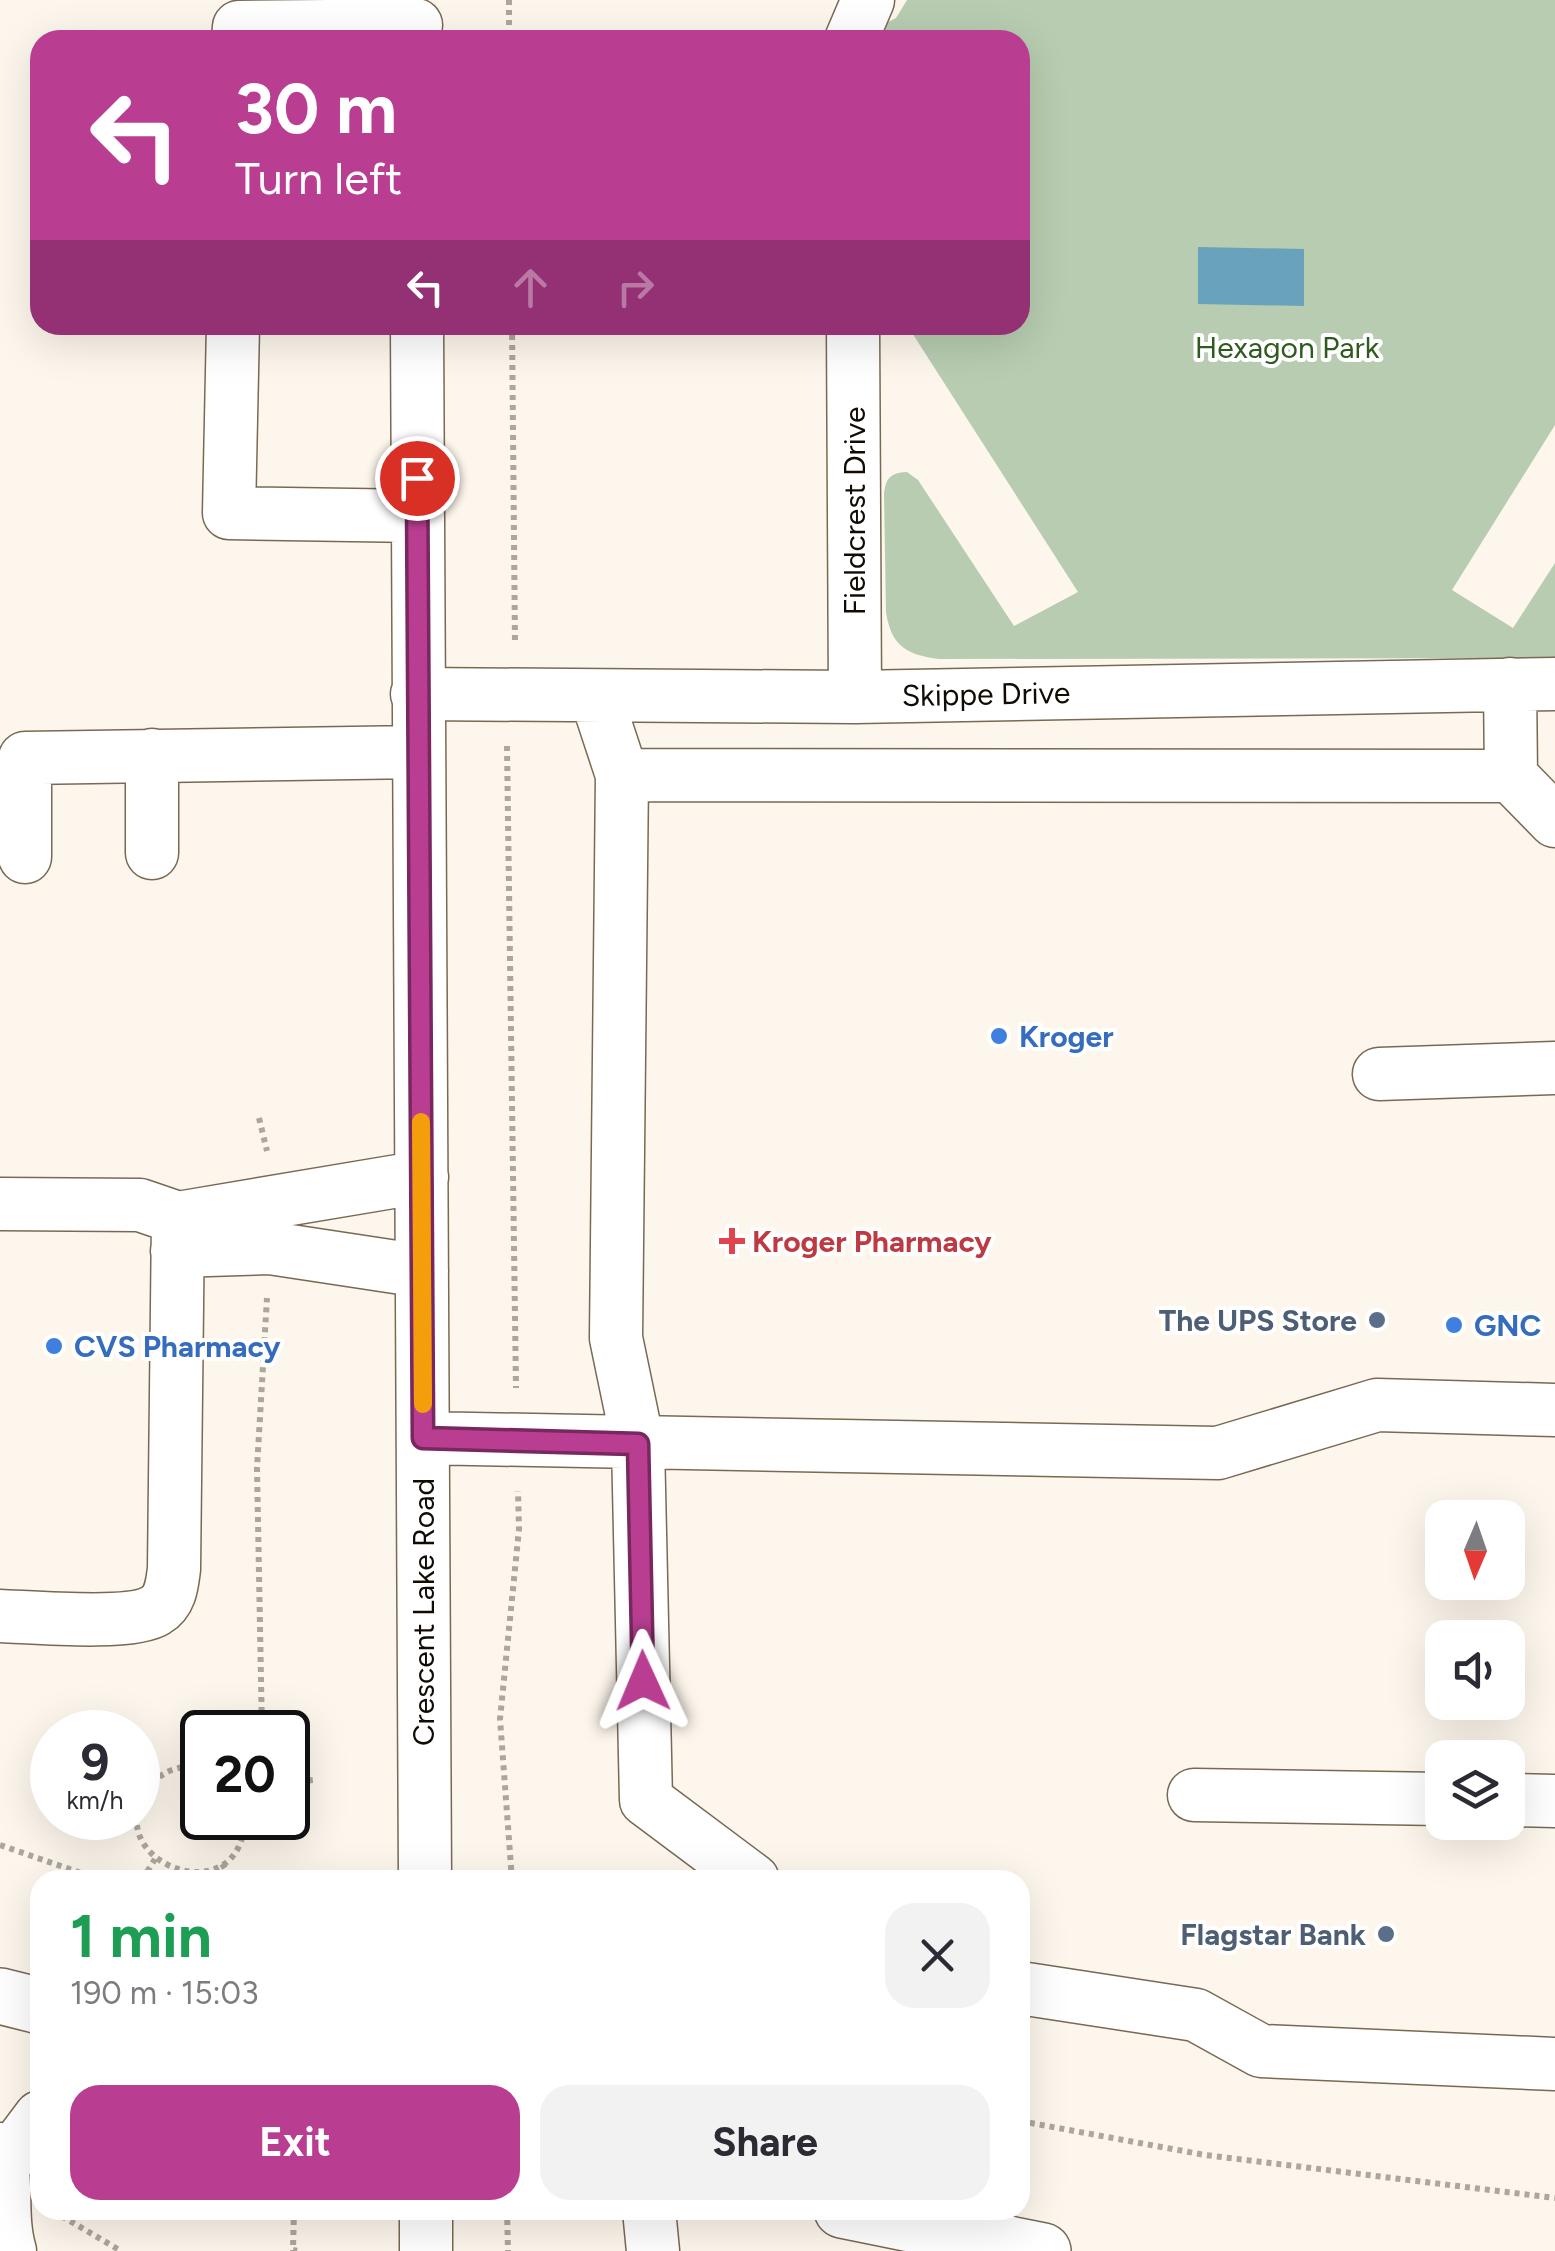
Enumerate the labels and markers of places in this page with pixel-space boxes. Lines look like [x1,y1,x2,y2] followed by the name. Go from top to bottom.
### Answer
[375,436,460,521] pin
[1019,1018,1114,1055] place label: Kroger
[988,1025,1010,1047] marker: Kroger
[752,1223,992,1260] place label: Kroger Pharmacy
[721,1230,743,1252] marker: Kroger Pharmacy
[1159,1302,1357,1339] place label: The UPS Store
[1474,1307,1541,1344] place label: GNC
[1366,1309,1388,1331] marker: The UPS Store
[1443,1314,1465,1336] marker: GNC
[74,1328,281,1365] place label: CVS Pharmacy
[43,1335,65,1357] marker: CVS Pharmacy
[1180,1916,1366,1953] place label: Flagstar Bank
[1375,1923,1397,1945] marker: Flagstar Bank

